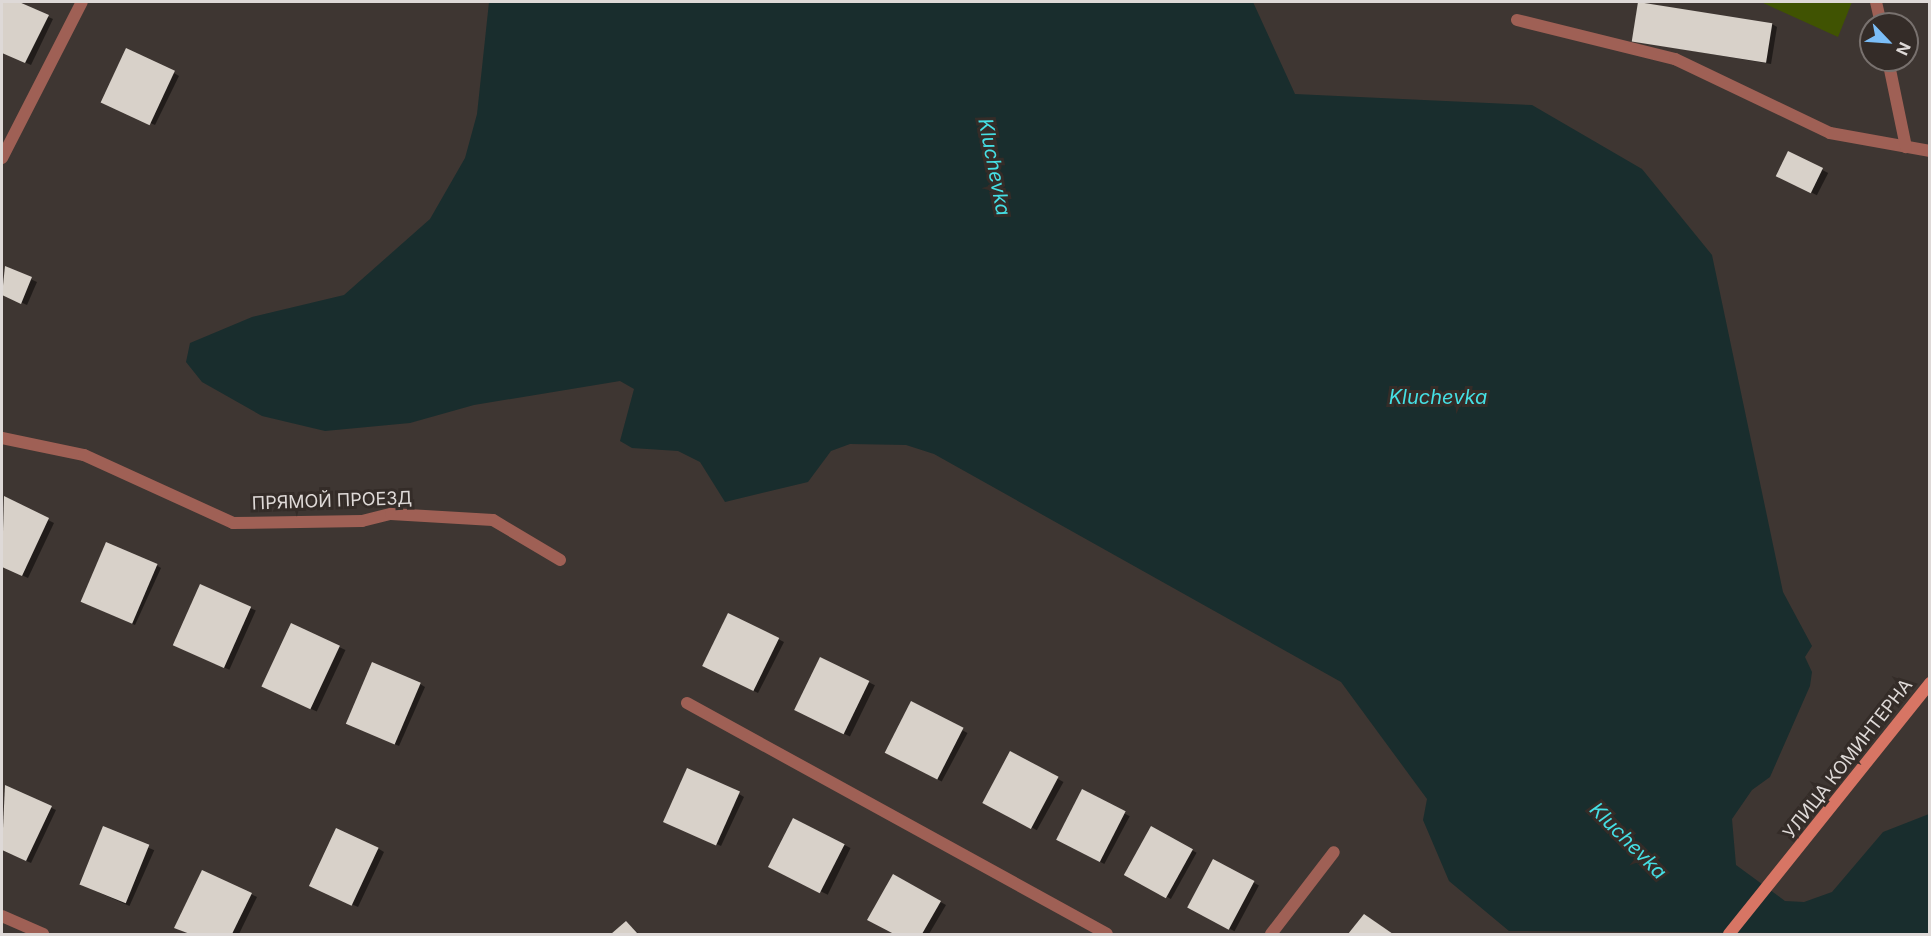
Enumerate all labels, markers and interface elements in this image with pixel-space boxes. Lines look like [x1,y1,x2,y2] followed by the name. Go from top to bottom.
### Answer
[1859,12,1919,72] north arrow
[1892,39,1915,59] text: N
[973,116,1015,218] water label: Kluchevka
[1389,385,1487,409] water label: Kluchevka
[251,487,413,515] street label: ПРЯМОЙ ПРОЕЗД
[1779,675,1917,843] street label: УЛИЦА КОМИНТЕРНА
[1585,798,1671,884] water label: Kluchevka

